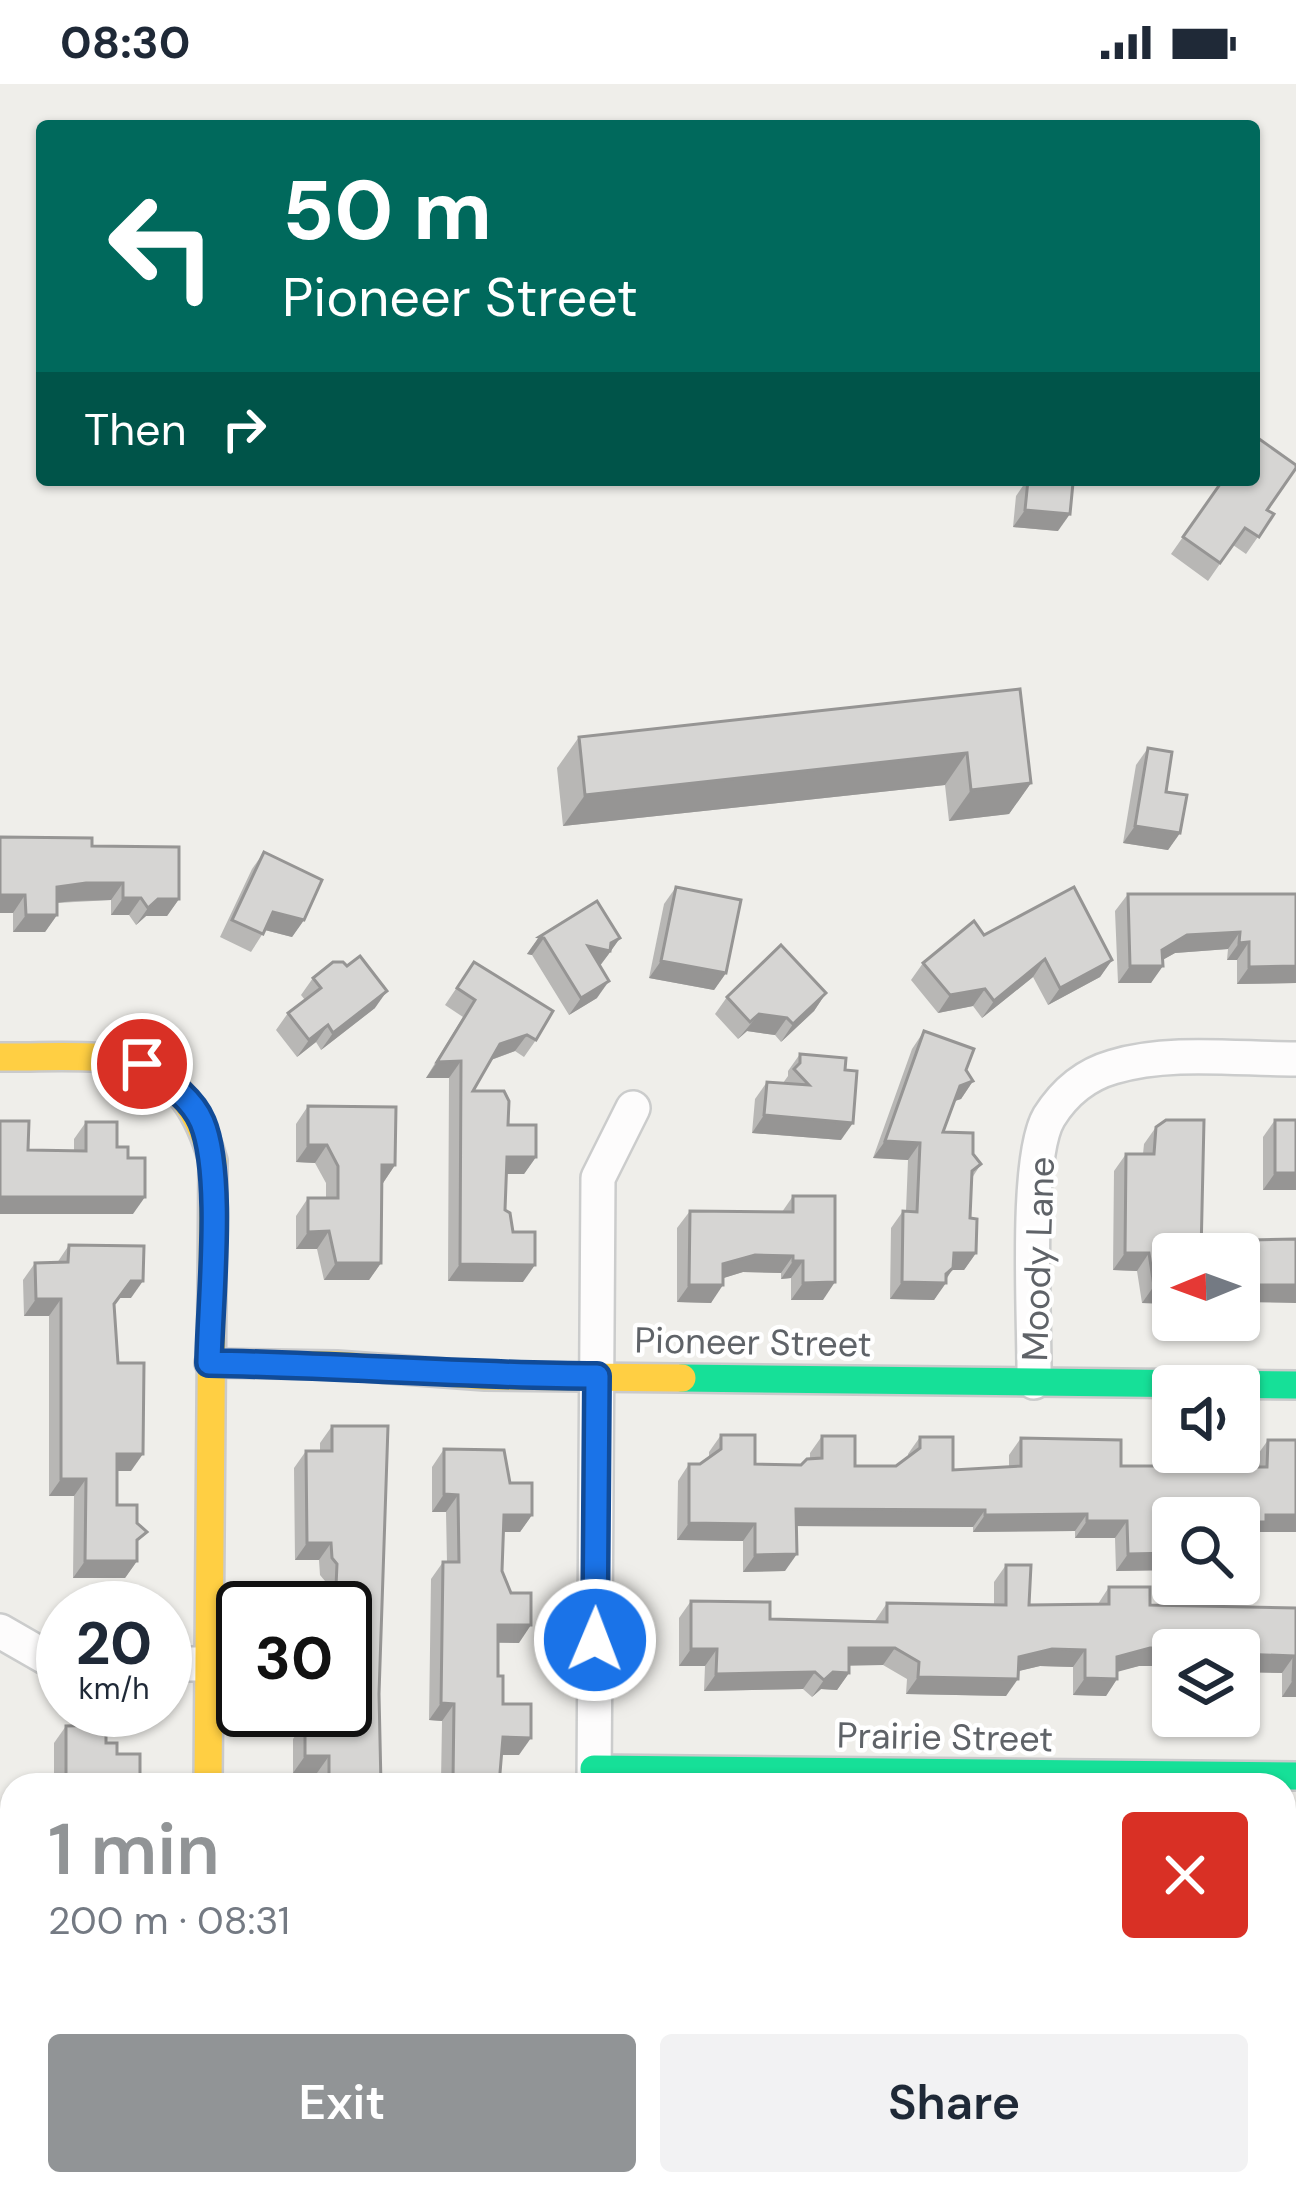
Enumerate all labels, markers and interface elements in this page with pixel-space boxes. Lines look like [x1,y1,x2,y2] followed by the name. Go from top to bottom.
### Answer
[60,13,190,72] text: 08:30
[282,156,492,265] text: 50 m
[84,168,240,324] icon: left
[282,262,638,333] text: Pioneer Street
[211,396,277,462] icon: right
[84,400,187,459] text: Then
[91,1013,193,1115] pin
[109,1031,175,1097] icon: arrive
[1011,1156,1065,1362] street label: Moody Lane
[1152,1233,1260,1341] north arrow
[1152,1233,1260,1737] map controls
[634,1316,872,1368] street label: Pioneer Street
[1152,1365,1260,1473] button: sound
[1152,1497,1260,1605] button: search
[532,1577,658,1703] position arrow
[216,1581,372,1737] speed limit sign: 30
[76,1604,152,1683] text: 20
[1152,1629,1260,1737] button: layers
[79,1669,149,1708] text: km/h
[836,1712,1054,1762] street label: Prairie Street
[48,1803,220,1896] text: 1 min
[1122,1812,1248,1938] button: close
[48,1895,290,1946] text: 200 m · 08:31
[48,2034,636,2172] button: Exit
[660,2034,1248,2172] button: Share

